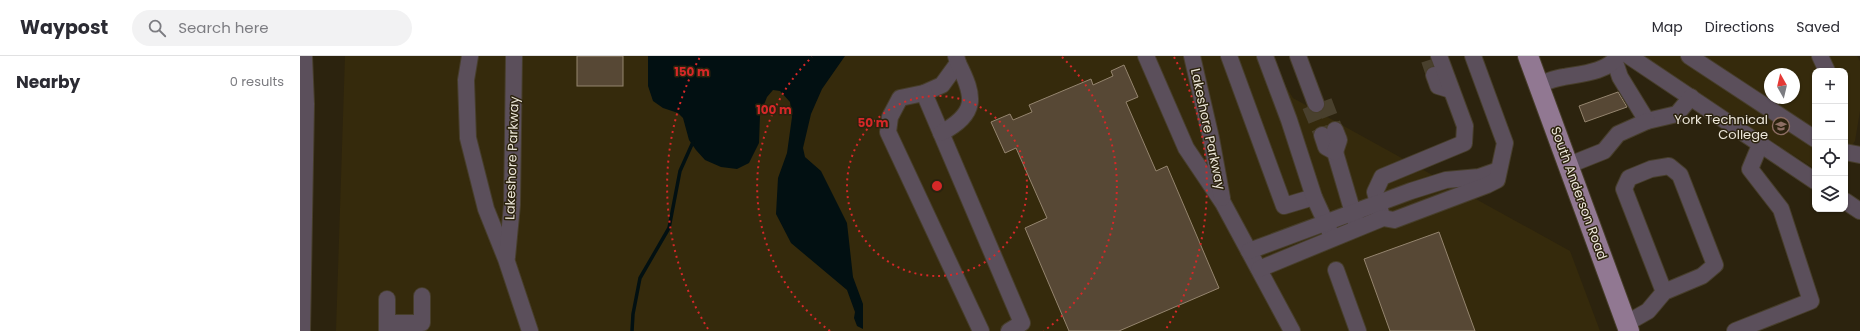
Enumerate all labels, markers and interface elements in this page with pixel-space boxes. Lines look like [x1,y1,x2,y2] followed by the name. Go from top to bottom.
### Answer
[132,10,412,46] search box
[20,14,108,41] text: Waypost
[146,17,168,39] icon: search
[178,17,269,38] text: Search here
[1652,17,1683,37] text: Map
[1705,17,1774,37] text: Directions
[1796,17,1840,37] text: Saved
[674,63,710,80] text: 150 m
[1186,67,1230,192] street label: Lakeshore Parkway
[1764,68,1800,104] north arrow
[1812,68,1848,212] map controls
[1812,68,1848,104] button: +
[16,70,80,94] text: Nearby
[230,72,284,91] text: 0 results
[500,95,524,220] street label: Lakeshore Parkway
[756,101,792,118] text: 100 m
[1812,104,1848,140] button: −
[1674,110,1768,144] place label: York Technical College
[858,114,889,131] text: 50 m
[1771,116,1791,136] school or university icon: York Technical College
[1546,124,1612,262] street label: South Anderson Road
[1812,140,1848,176] button: locate
[1812,176,1848,212] button: layers
[930,179,944,193] centre of rings

